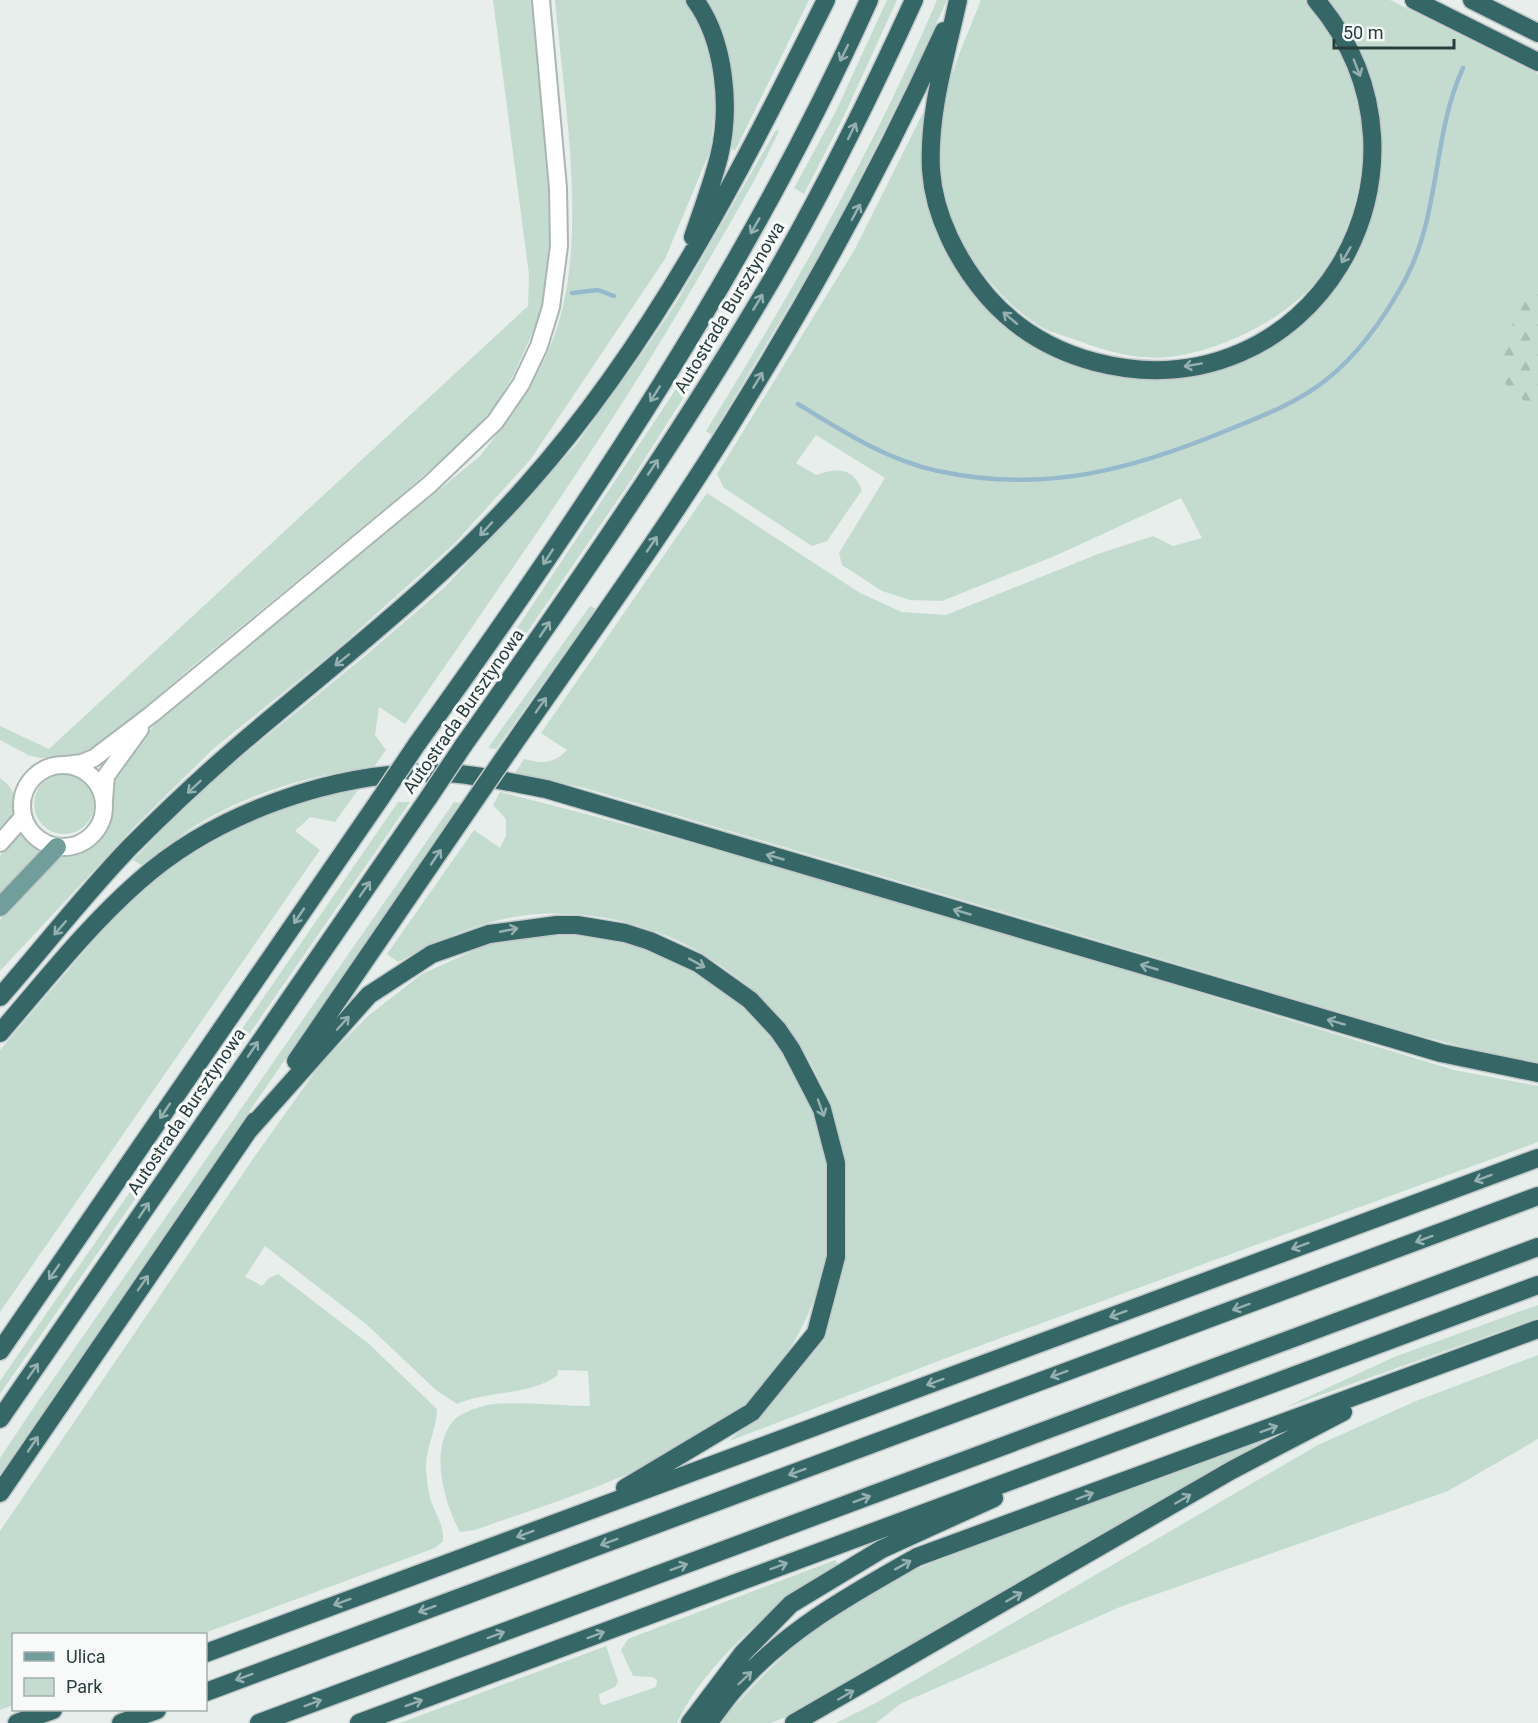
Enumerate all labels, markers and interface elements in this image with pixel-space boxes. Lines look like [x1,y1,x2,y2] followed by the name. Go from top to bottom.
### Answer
[1334,12,1454,50] scale bar
[1343,22,1383,43] text: 50 m
[837,43,849,61] one-way arrow
[1352,58,1363,77] one-way arrow
[846,123,858,141] one-way arrow
[850,203,862,221] one-way arrow
[748,217,760,234] one-way arrow
[670,218,788,396] street label: Autostrada Bursztynowa
[1339,246,1351,263] one-way arrow
[753,294,765,311] one-way arrow
[1002,312,1018,325] one-way arrow
[1183,360,1203,371] one-way arrow
[752,372,764,389] one-way arrow
[648,385,661,402] one-way arrow
[647,458,660,475] one-way arrow
[479,522,494,537] one-way arrow
[646,536,658,553] one-way arrow
[542,548,554,565] one-way arrow
[539,621,551,638] one-way arrow
[398,625,528,797] street label: Autostrada Bursztynowa
[334,654,350,667] one-way arrow
[535,697,547,713] one-way arrow
[187,780,202,794] one-way arrow
[430,849,442,865] one-way arrow
[766,851,785,862] one-way arrow
[359,881,371,897] one-way arrow
[953,906,972,917] one-way arrow
[293,907,305,924] one-way arrow
[53,920,67,935] one-way arrow
[499,924,519,935] one-way arrow
[688,958,706,969] one-way arrow
[1140,961,1159,972] one-way arrow
[336,1016,350,1031] one-way arrow
[1327,1016,1346,1027] one-way arrow
[122,1024,250,1198] street label: Autostrada Bursztynowa
[247,1041,259,1058] one-way arrow
[816,1098,827,1117] one-way arrow
[159,1103,171,1119] one-way arrow
[1474,1174,1493,1185] one-way arrow
[138,1203,150,1219] one-way arrow
[1415,1234,1434,1245] one-way arrow
[1291,1241,1310,1252] one-way arrow
[48,1263,60,1280] one-way arrow
[137,1276,149,1292] one-way arrow
[1232,1302,1251,1313] one-way arrow
[1109,1309,1127,1320] one-way arrow
[27,1363,39,1380] one-way arrow
[1050,1370,1068,1381] one-way arrow
[926,1377,945,1388] one-way arrow
[1259,1423,1277,1434] one-way arrow
[27,1436,39,1453] one-way arrow
[788,1467,807,1478] one-way arrow
[1076,1490,1094,1501] one-way arrow
[1174,1492,1191,1504] one-way arrow
[852,1493,871,1504] one-way arrow
[516,1530,535,1541] one-way arrow
[601,1537,619,1548] one-way arrow
[894,1559,911,1571] one-way arrow
[769,1560,788,1571] one-way arrow
[669,1561,688,1572] one-way arrow
[1005,1591,1022,1603] one-way arrow
[333,1597,352,1608] one-way arrow
[418,1605,436,1616] one-way arrow
[486,1629,505,1640] one-way arrow
[586,1629,605,1640] one-way arrow
[12,1633,207,1711] legend
[66,1646,106,1667] text: Ulica
[738,1670,753,1685] one-way arrow
[235,1673,254,1684] one-way arrow
[66,1676,103,1697] text: Park
[836,1689,854,1700] one-way arrow
[304,1696,322,1707] one-way arrow
[404,1696,422,1707] one-way arrow

